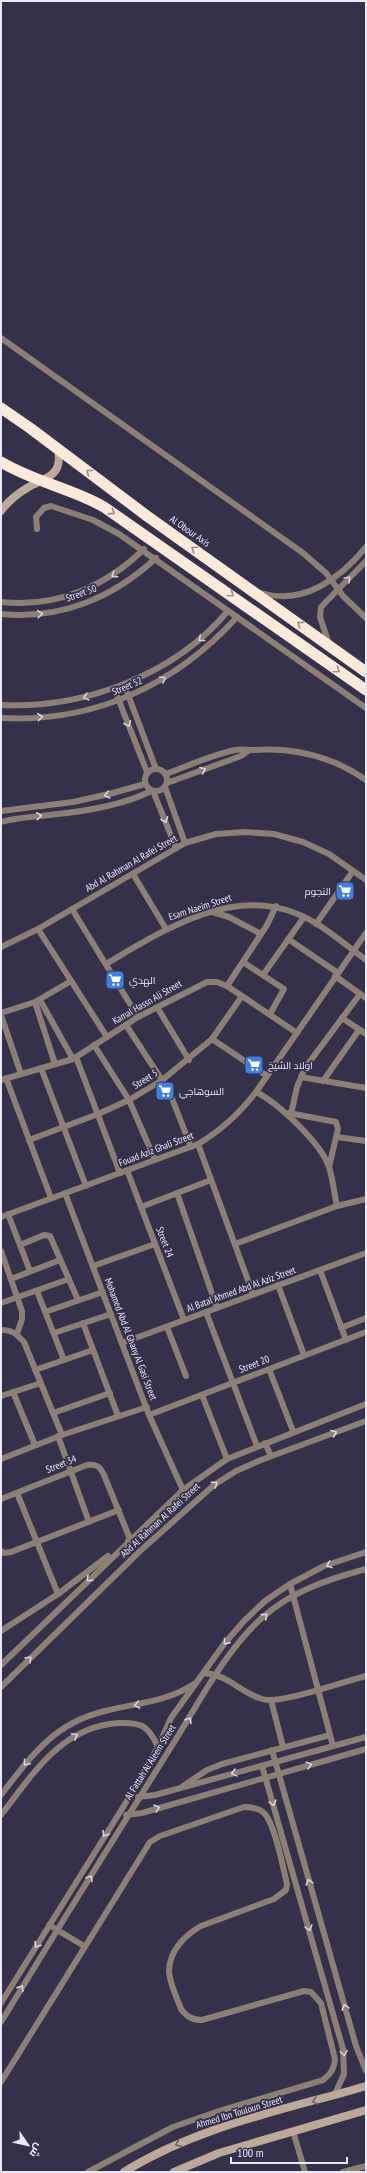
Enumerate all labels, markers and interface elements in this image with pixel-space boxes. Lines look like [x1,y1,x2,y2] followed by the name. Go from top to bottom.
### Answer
[87,470,94,477] one-way arrow
[108,507,115,514] one-way arrow
[167,512,213,550] street label: Al Obour Axis
[192,547,199,554] one-way arrow
[111,570,118,577] one-way arrow
[343,576,351,584] one-way arrow
[64,581,99,605] street label: Street 50
[226,589,233,596] one-way arrow
[37,609,43,618] one-way arrow
[298,622,305,629] one-way arrow
[198,634,205,641] one-way arrow
[332,665,339,672] one-way arrow
[110,674,144,698] street label: Street 52
[159,677,166,684] one-way arrow
[82,692,89,701] one-way arrow
[37,713,43,722] one-way arrow
[124,721,132,728] one-way arrow
[200,766,207,774] one-way arrow
[104,790,111,798] one-way arrow
[36,811,42,820] one-way arrow
[160,816,168,823] one-way arrow
[83,831,179,895] street label: Abd Al Rahman Al Rafei Street
[334,880,356,902] supermarket icon: النجوم
[305,885,331,899] place label: النجوم
[167,891,233,923] street label: Esam Naeim Street
[104,969,126,991] supermarket icon: الهدي
[129,974,155,988] place label: الهدي
[110,977,184,1027] street label: Kamal Hassn Ali Street
[243,1054,265,1076] supermarket icon: اولاد الشيخ
[268,1059,313,1072] place label: اولاد الشيخ
[130,1066,160,1092] street label: Street 5
[154,1080,176,1102] supermarket icon: السوهاجي
[179,1085,224,1099] place label: السوهاجي
[117,1129,196,1169] street label: Fouad Aziz Ghali Street
[153,1225,177,1260] street label: Street 24
[185,1263,298,1315] street label: Al Batal Ahmed Abd Al Aziz Street
[102,1276,160,1402] street label: Mohamed Abd Al Ghany Al Gasi Street
[237,1352,272,1376] street label: Street 20
[331,1429,338,1437] one-way arrow
[44,1452,79,1476] street label: Street 34
[118,1480,203,1560] street label: Abd Al Rahman Al Rafei Street
[211,1482,218,1489] one-way arrow
[326,1560,333,1568] one-way arrow
[86,1574,94,1582] one-way arrow
[260,1613,268,1620] one-way arrow
[224,1637,231,1644] one-way arrow
[24,1656,32,1664] one-way arrow
[134,1700,141,1709] one-way arrow
[184,1717,191,1724] one-way arrow
[122,1722,179,1802] street label: Al Fattah Al Aleem Street
[71,1733,78,1741] one-way arrow
[23,1759,30,1766] one-way arrow
[305,1761,312,1770] one-way arrow
[231,1768,238,1777] one-way arrow
[268,1799,277,1806] one-way arrow
[153,1804,160,1813] one-way arrow
[103,1830,110,1837] one-way arrow
[85,1875,92,1882] one-way arrow
[305,1879,314,1886] one-way arrow
[304,1924,313,1931] one-way arrow
[34,1941,42,1948] one-way arrow
[17,1985,24,1992] one-way arrow
[341,2004,350,2011] one-way arrow
[339,2050,348,2056] one-way arrow
[194,2093,284,2131] street label: Ahmed Ibn Touloun Street
[312,2096,319,2105] one-way arrow
[8,2125,48,2165] north arrow
[174,2139,182,2147] one-way arrow
[231,2139,347,2165] scale bar
[27,2141,46,2160] text: ش
[237,2145,264,2160] text: 100 m

